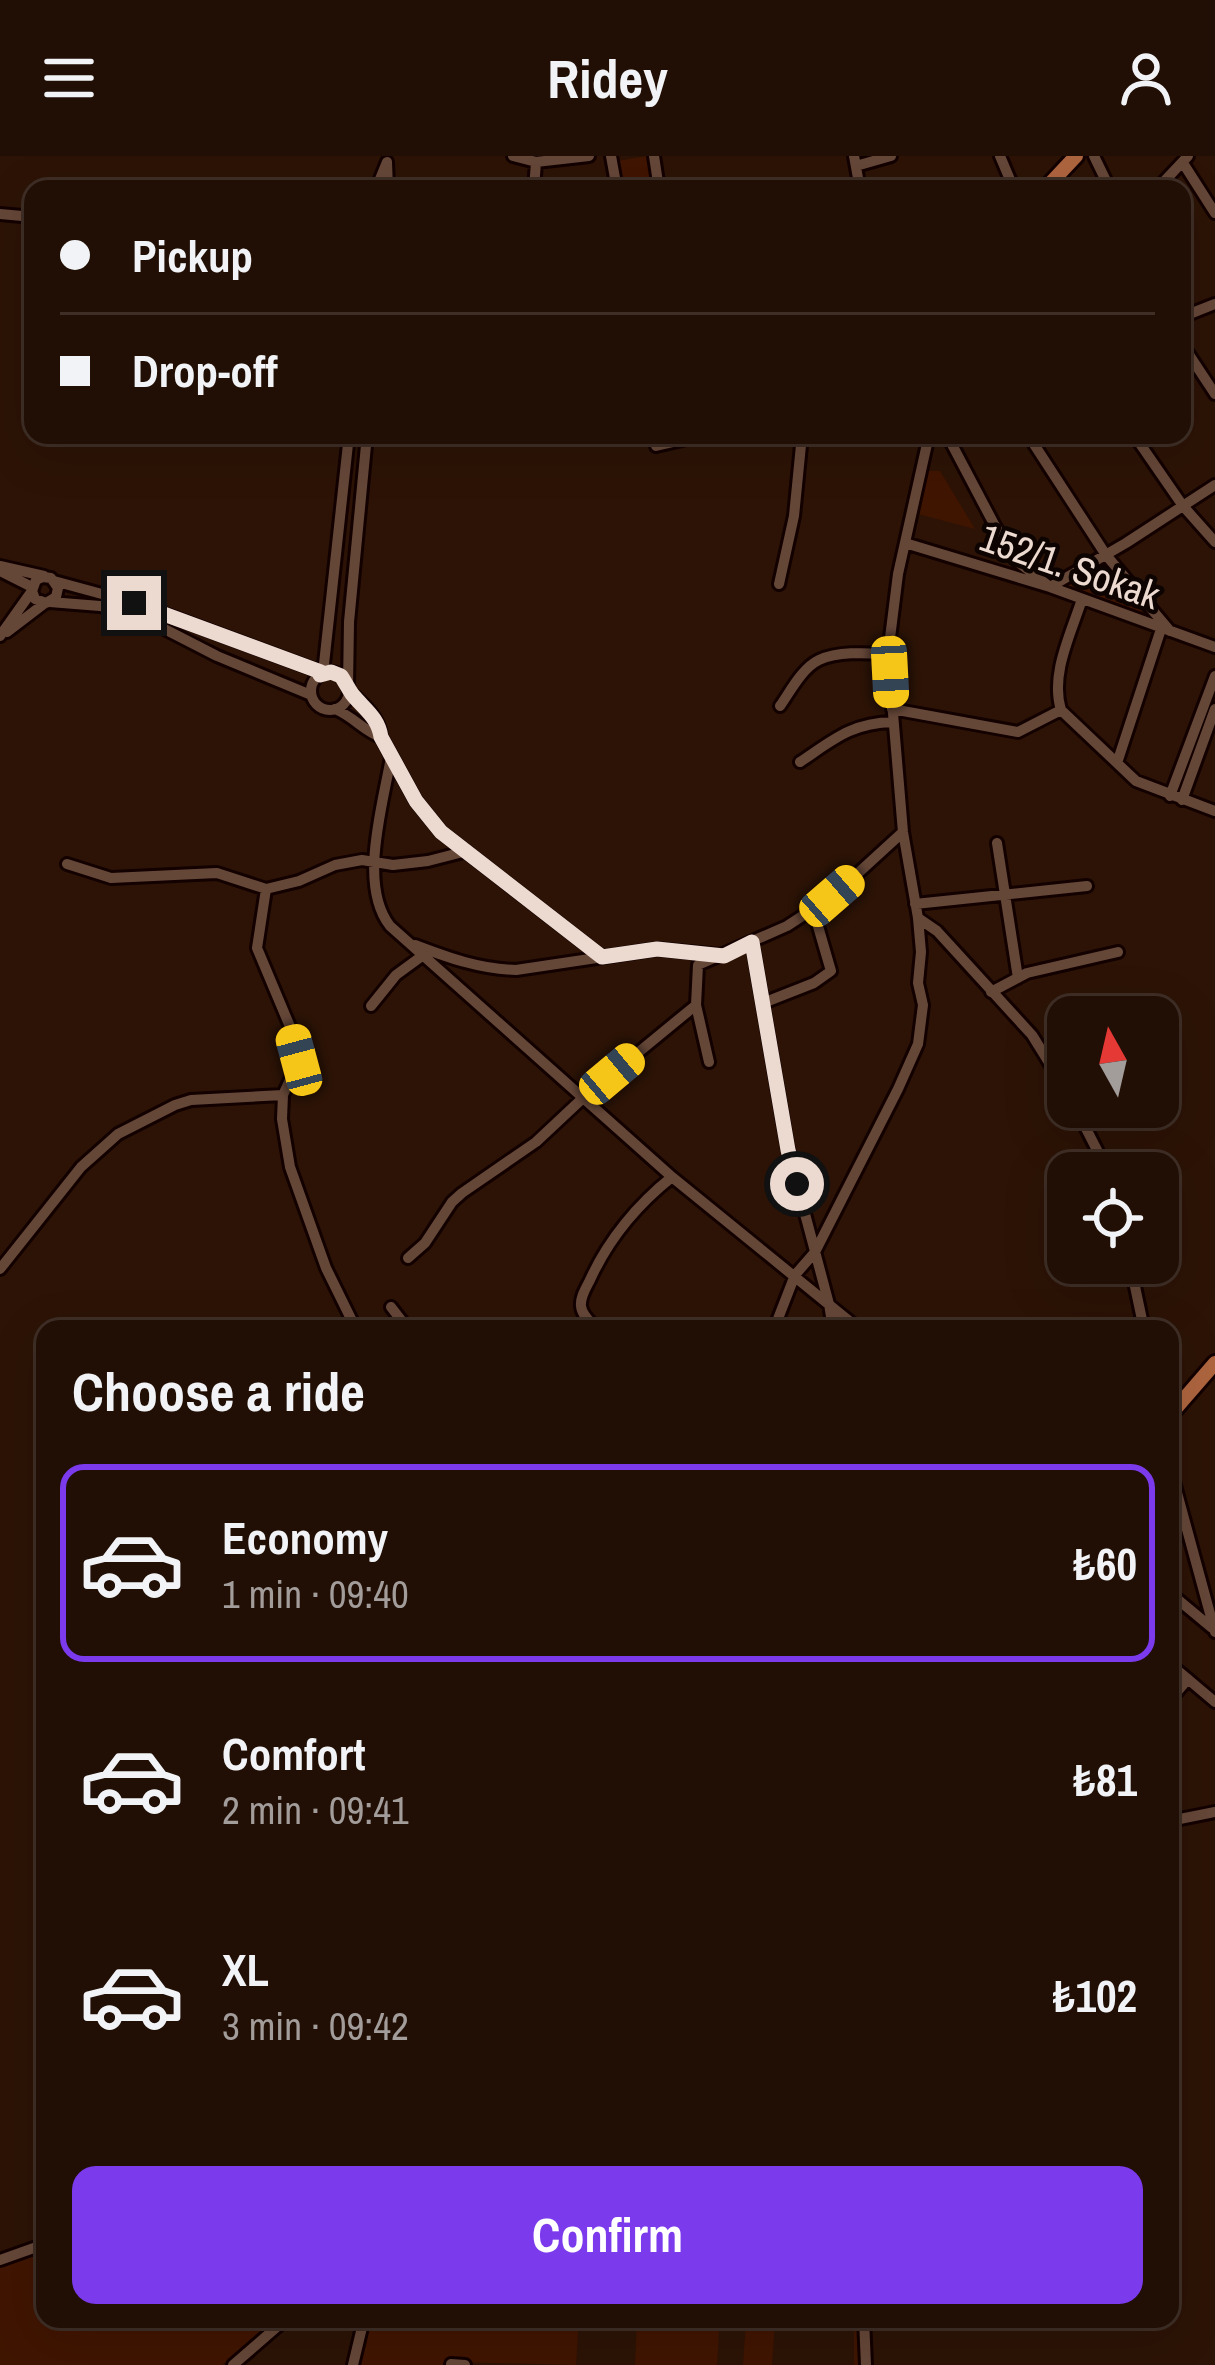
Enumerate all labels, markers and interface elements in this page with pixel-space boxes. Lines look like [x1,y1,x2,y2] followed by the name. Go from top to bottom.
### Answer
[547,42,668,115] text: Ridey
[36,45,102,111] icon: menu
[1113,45,1179,111] icon: person
[132,225,253,286] text: Pickup
[132,340,278,401] text: Drop-off
[973,511,1168,621] street label: 152/1. Sokak
[107,576,161,630] route end
[870,635,910,709] car
[793,859,871,933] car
[1047,996,1179,1128] north arrow
[1047,996,1179,1284] map controls
[272,1021,326,1099] car
[573,1037,651,1111] car
[1047,1152,1179,1284] button: locate
[770,1157,824,1211] route start
[72,1355,365,1428] text: Choose a ride
[222,1507,388,1568] text: Economy
[78,1509,186,1617] icon: car
[1073,1533,1137,1594] text: ₺60
[222,1568,409,1620] text: 1 min · 09:40
[222,1723,365,1784] text: Comfort
[78,1725,186,1833] icon: car
[1073,1749,1137,1810] text: ₺81
[222,1784,409,1836] text: 2 min · 09:41
[222,1939,269,2000] text: XL
[78,1941,186,2049] icon: car
[1053,1965,1137,2026] text: ₺102
[222,2000,409,2052] text: 3 min · 09:42
[72,2166,1143,2304] button: Confirm

